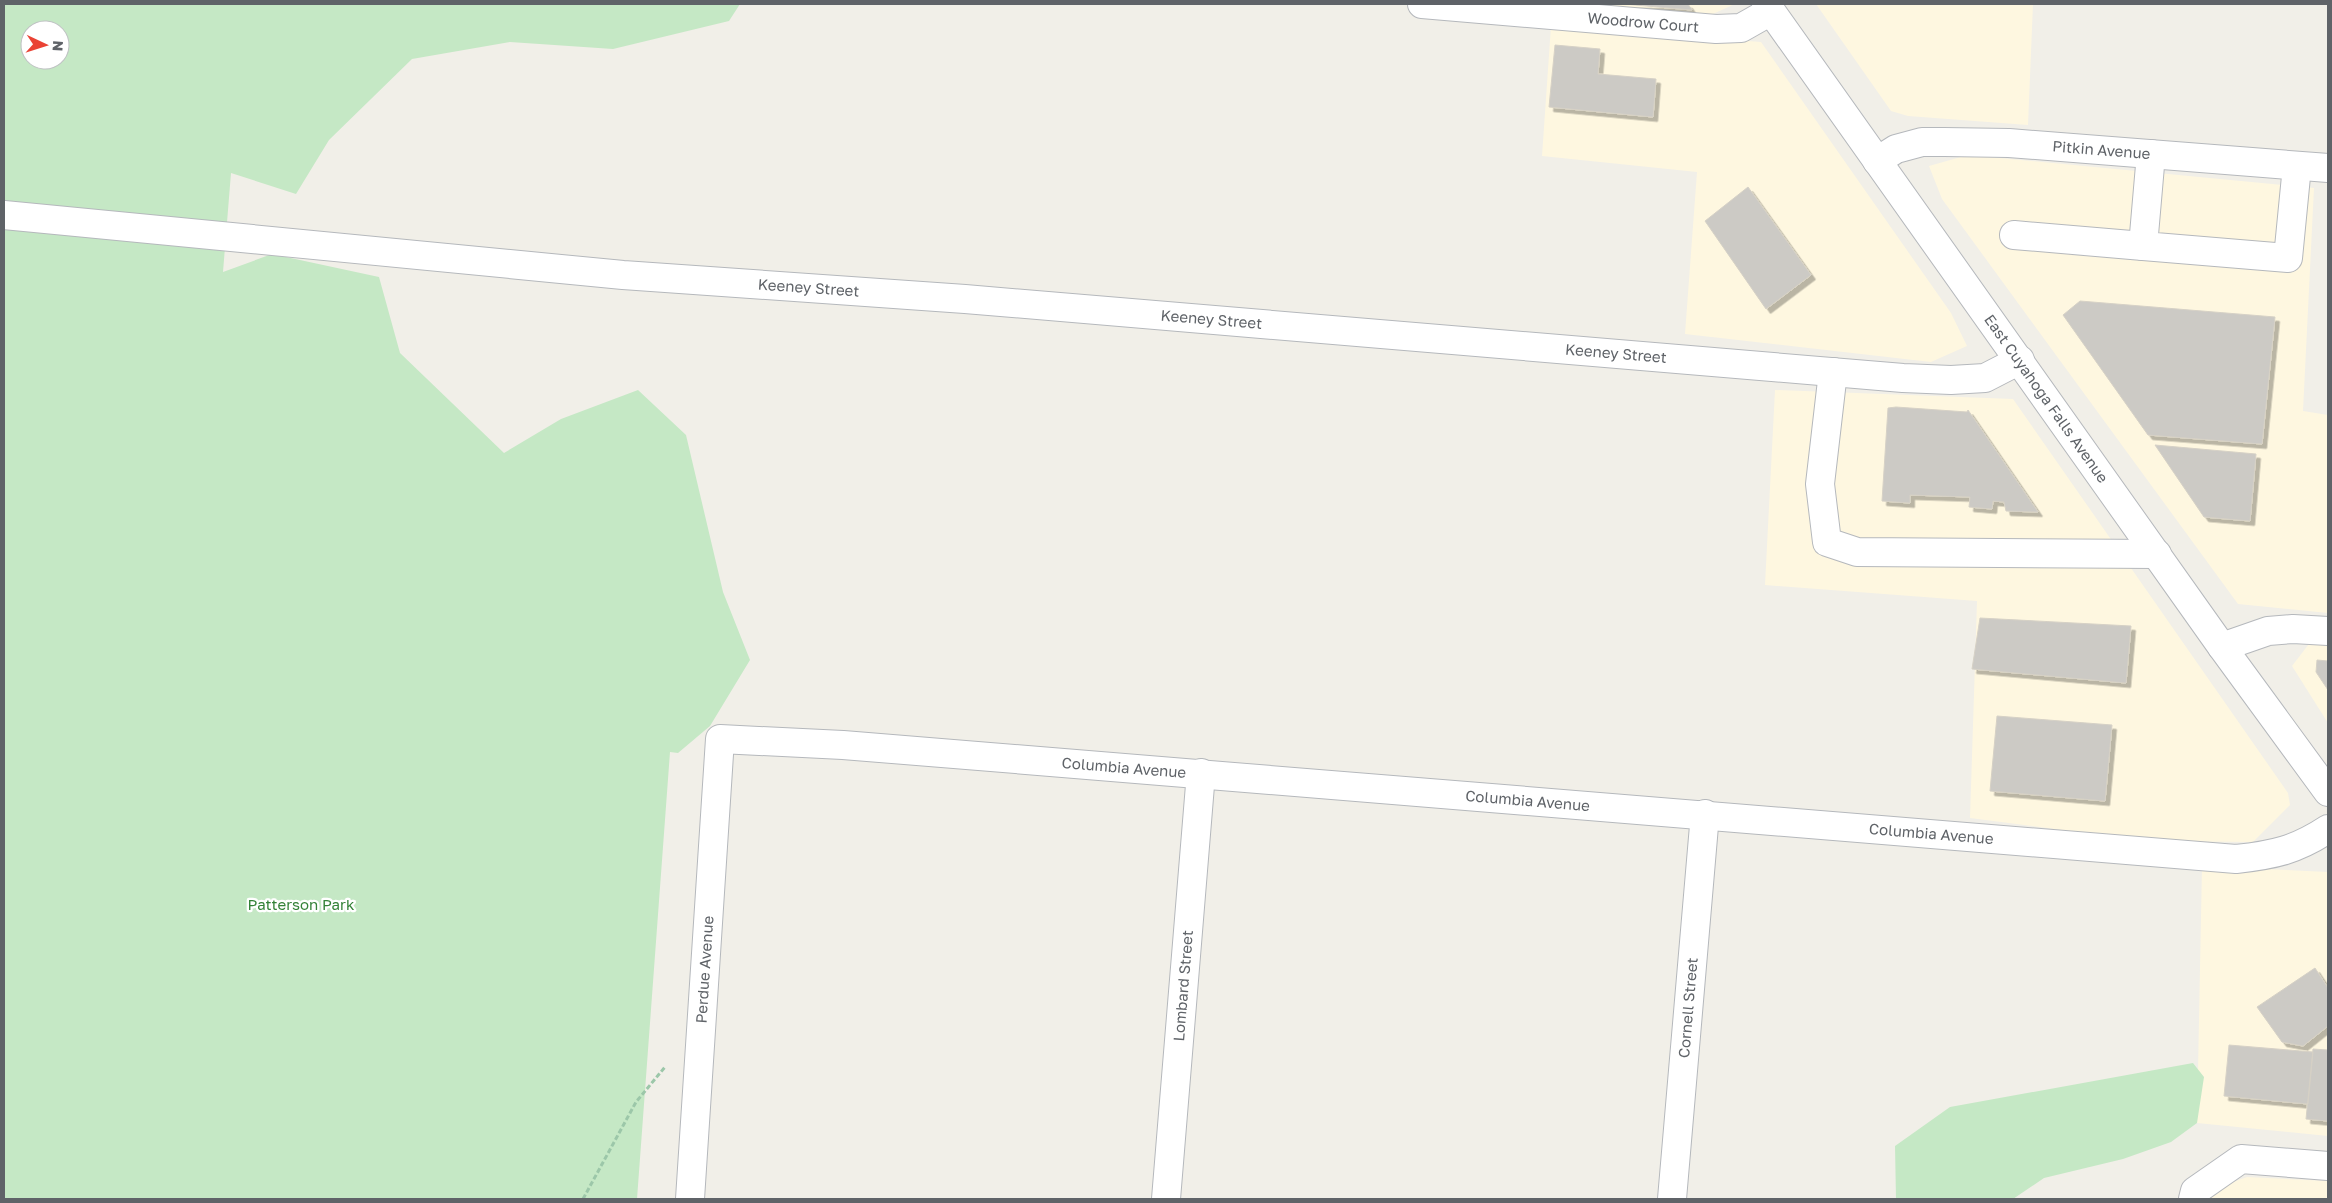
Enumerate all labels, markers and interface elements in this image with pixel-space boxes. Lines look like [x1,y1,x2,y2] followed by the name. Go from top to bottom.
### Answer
[1587,8,1700,36] street label: Woodrow Court
[20,20,70,70] north arrow
[50,40,67,52] text: N
[2052,136,2151,162] street label: Pitkin Avenue
[757,274,860,300] street label: Keeney Street
[1160,306,1263,332] street label: Keeney Street
[1981,311,2113,486] street label: East Cuyahoga Falls Avenue
[1565,340,1667,366] street label: Keeney Street
[1061,753,1187,781] street label: Columbia Avenue
[1465,786,1591,814] street label: Columbia Avenue
[1868,819,1995,847] street label: Columbia Avenue
[248,895,355,913] park label: Patterson Park
[691,915,716,1024] street label: Perdue Avenue
[1169,929,1196,1042] street label: Lombard Street
[1674,957,1701,1059] street label: Cornell Street

